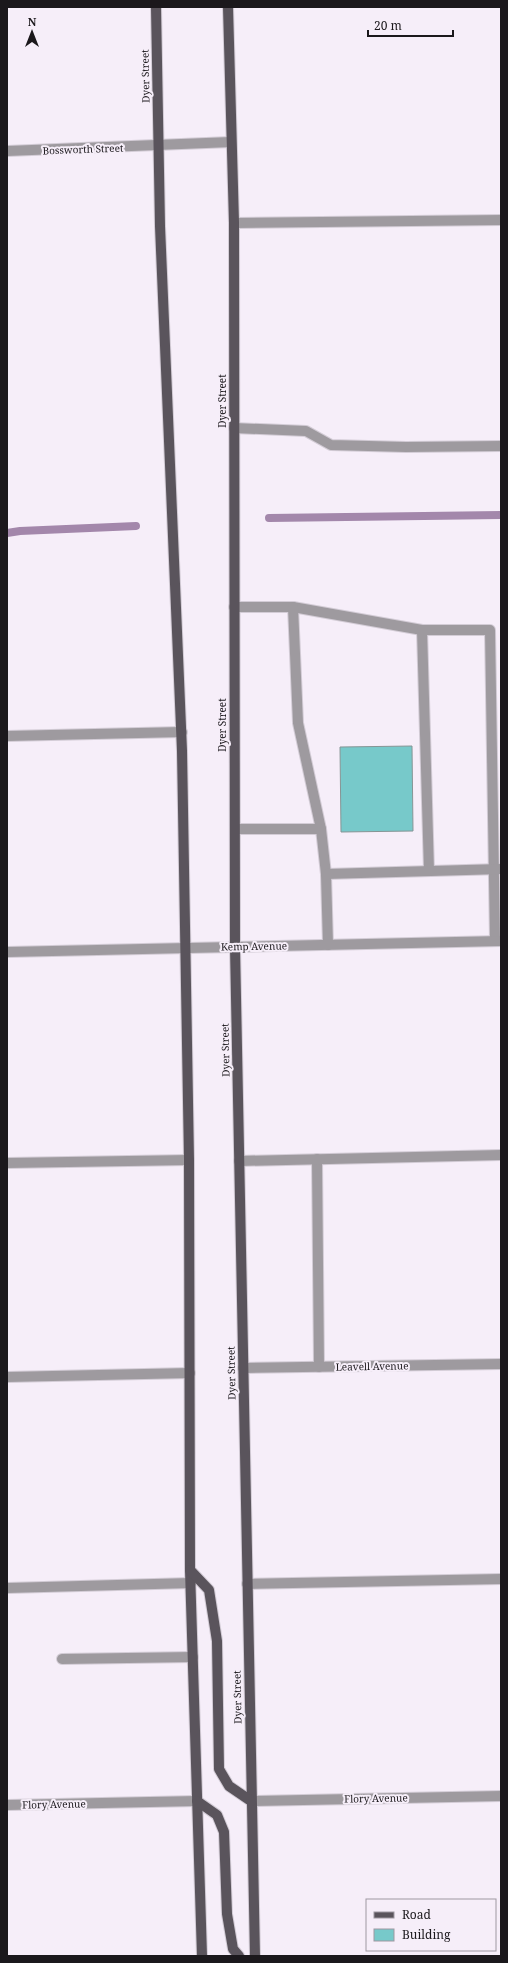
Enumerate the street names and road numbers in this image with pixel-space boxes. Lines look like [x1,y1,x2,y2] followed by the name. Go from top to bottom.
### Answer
[138,49,152,103] street label: Dyer Street
[42,141,124,157] street label: Bossworth Street
[215,374,229,428] street label: Dyer Street
[215,698,229,752] street label: Dyer Street
[221,938,287,954] street label: Kemp Avenue
[218,1023,232,1077] street label: Dyer Street
[224,1346,238,1400] street label: Dyer Street
[335,1358,409,1374] street label: Leavell Avenue
[230,1670,244,1724] street label: Dyer Street
[344,1790,408,1806] street label: Flory Avenue
[22,1796,86,1812] street label: Flory Avenue

